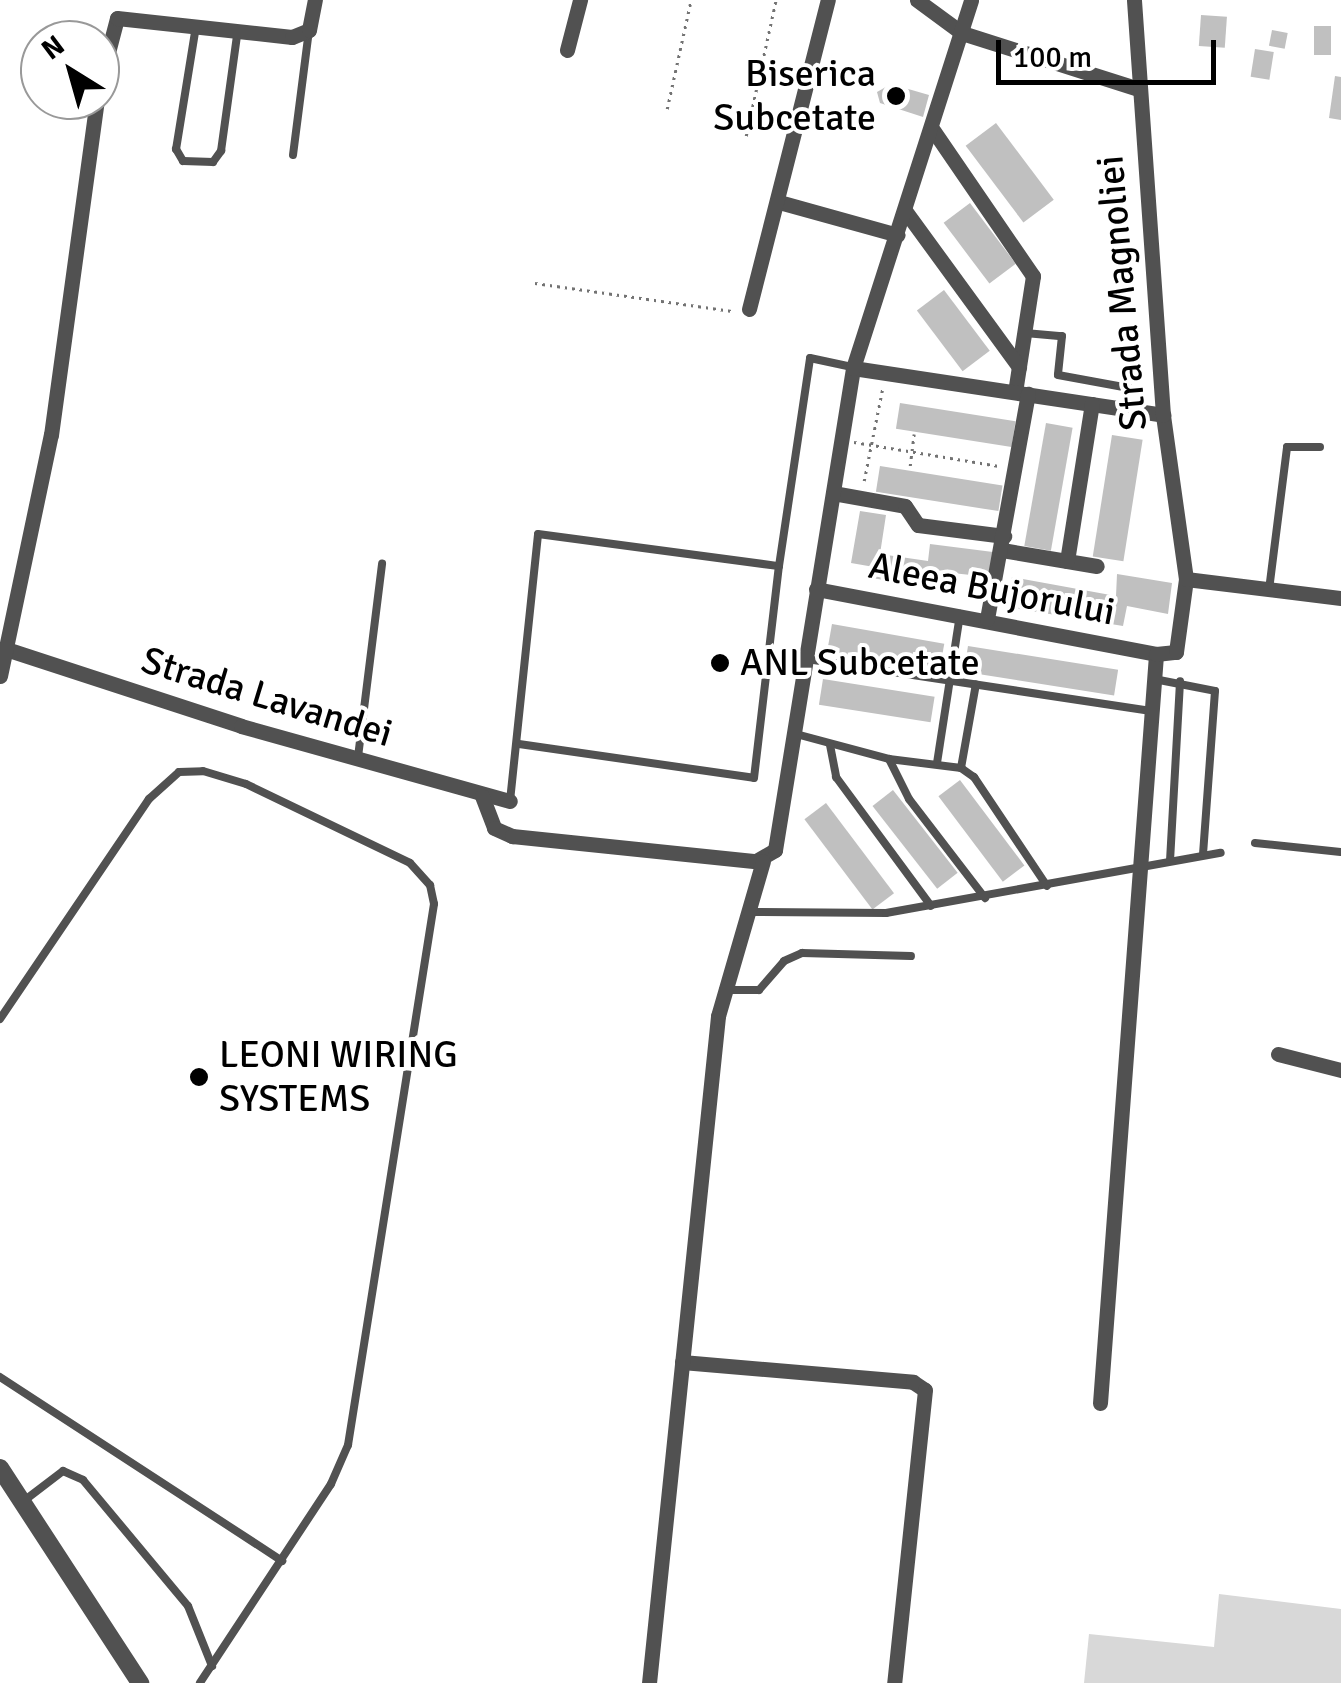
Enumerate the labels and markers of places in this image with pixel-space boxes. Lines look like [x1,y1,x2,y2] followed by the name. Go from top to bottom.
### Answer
[713,51,876,140] place label: Biserica Subcetate
[885,85,907,107] marker: Biserica Subcetate
[740,640,980,686] place label: ANL Subcetate
[709,652,731,674] marker: ANL Subcetate
[219,1032,458,1122] place label: LEONI WIRING SYSTEMS
[188,1066,210,1088] marker: LEONI WIRING SYSTEMS

